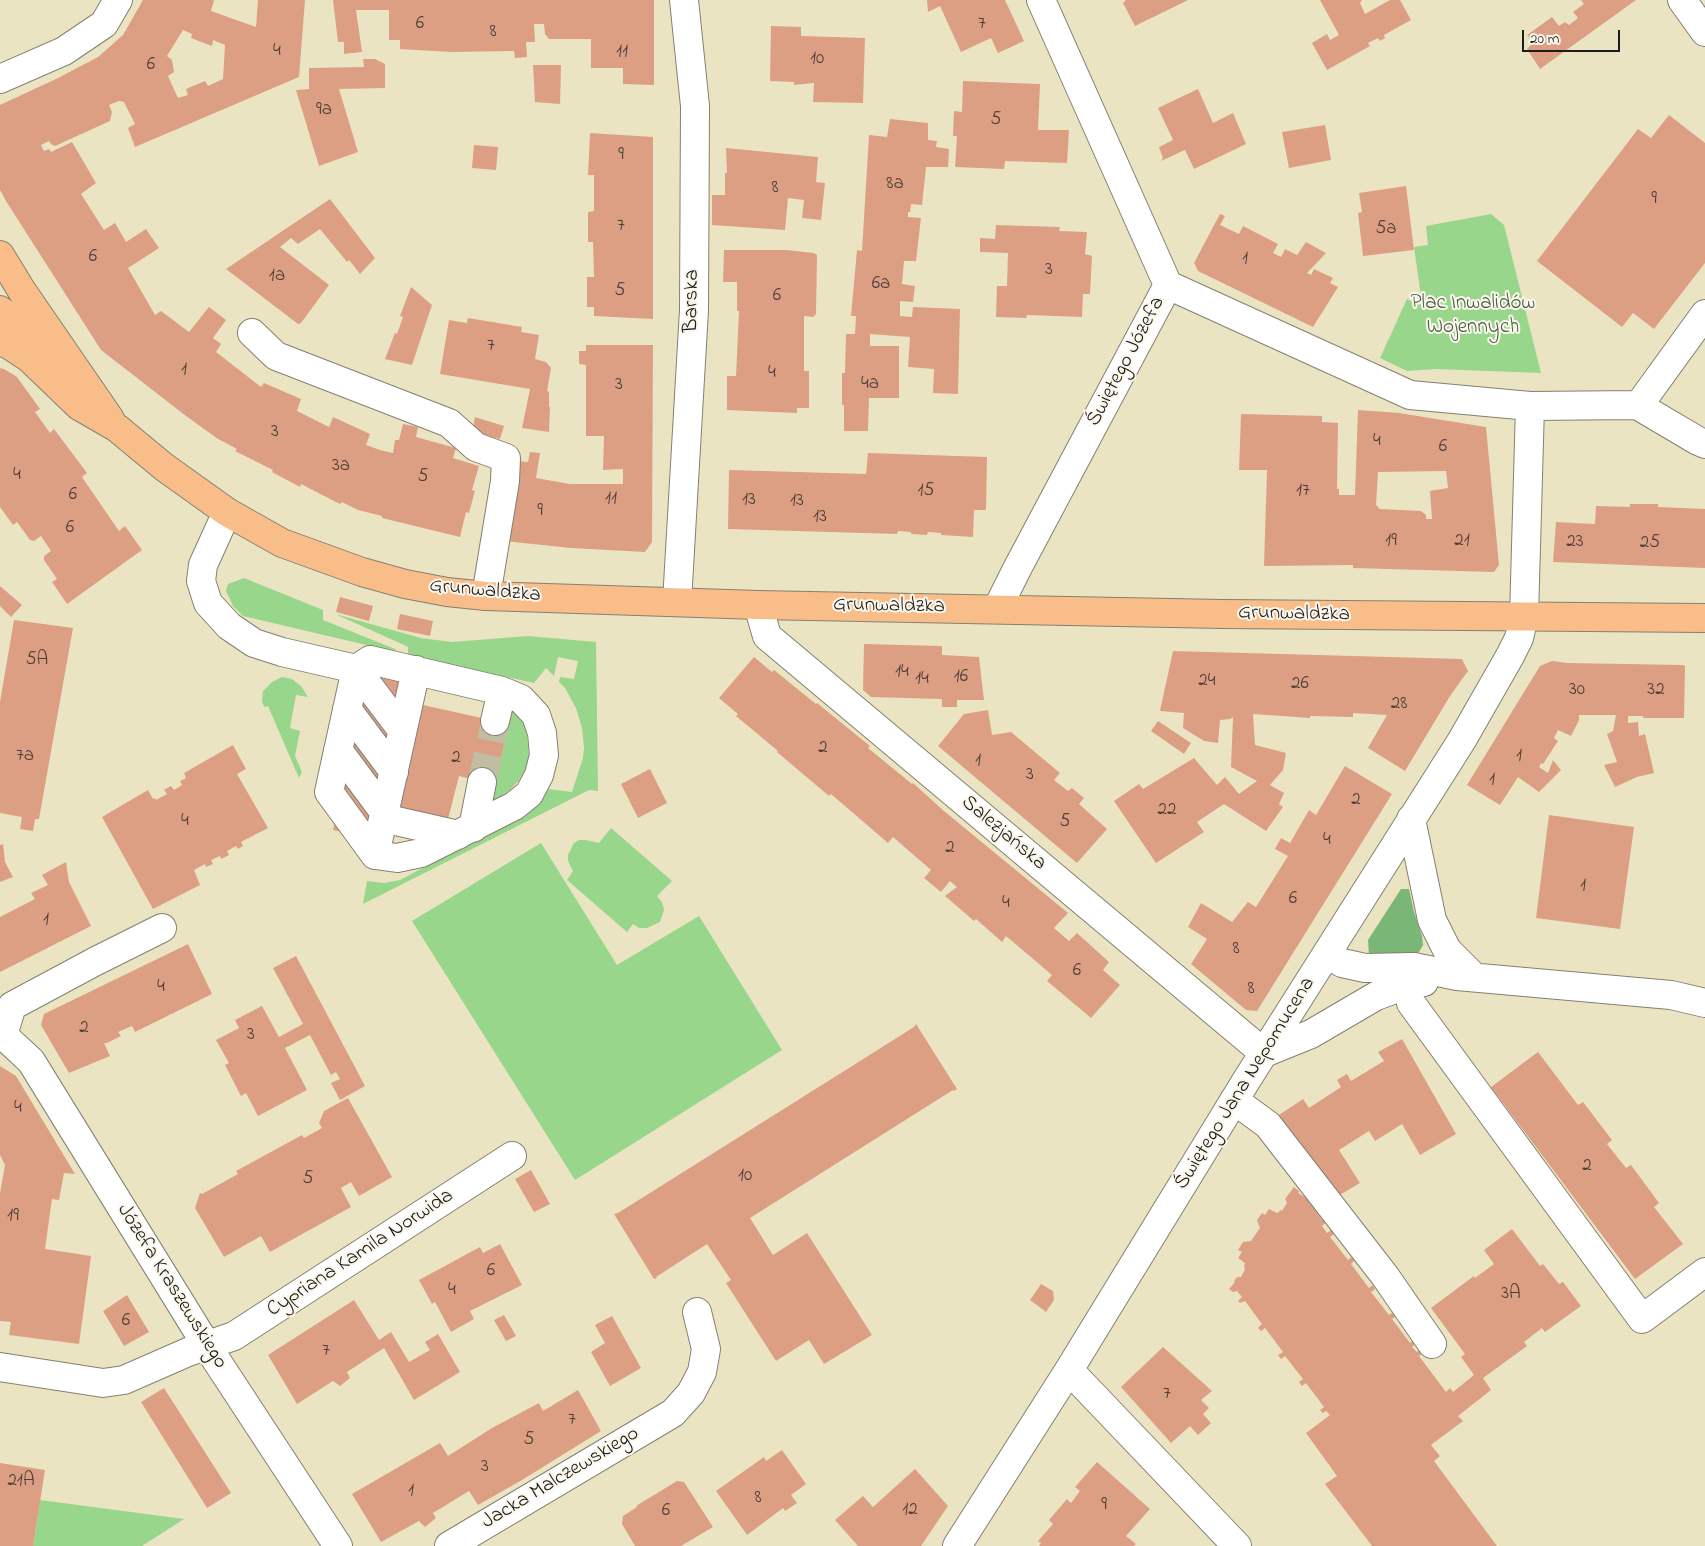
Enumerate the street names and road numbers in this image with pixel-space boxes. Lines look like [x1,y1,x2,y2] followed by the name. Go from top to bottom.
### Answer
[680,269,706,333] street label: Barska
[1082,293,1172,431] street label: Świętego Józefa
[428,575,542,609] street label: Grunwaldzka
[833,593,945,621] street label: Grunwaldzka
[1238,601,1350,629] street label: Grunwaldzka
[955,791,1051,877] street label: Salezjańska
[1170,973,1322,1195] street label: Świętego Jana Nepomucena
[263,1184,459,1324] street label: Cypriana Kamila Norwida
[110,1200,232,1374] street label: Józefa Kraszewskiego
[478,1422,644,1536] street label: Jacka Malczewskiego

